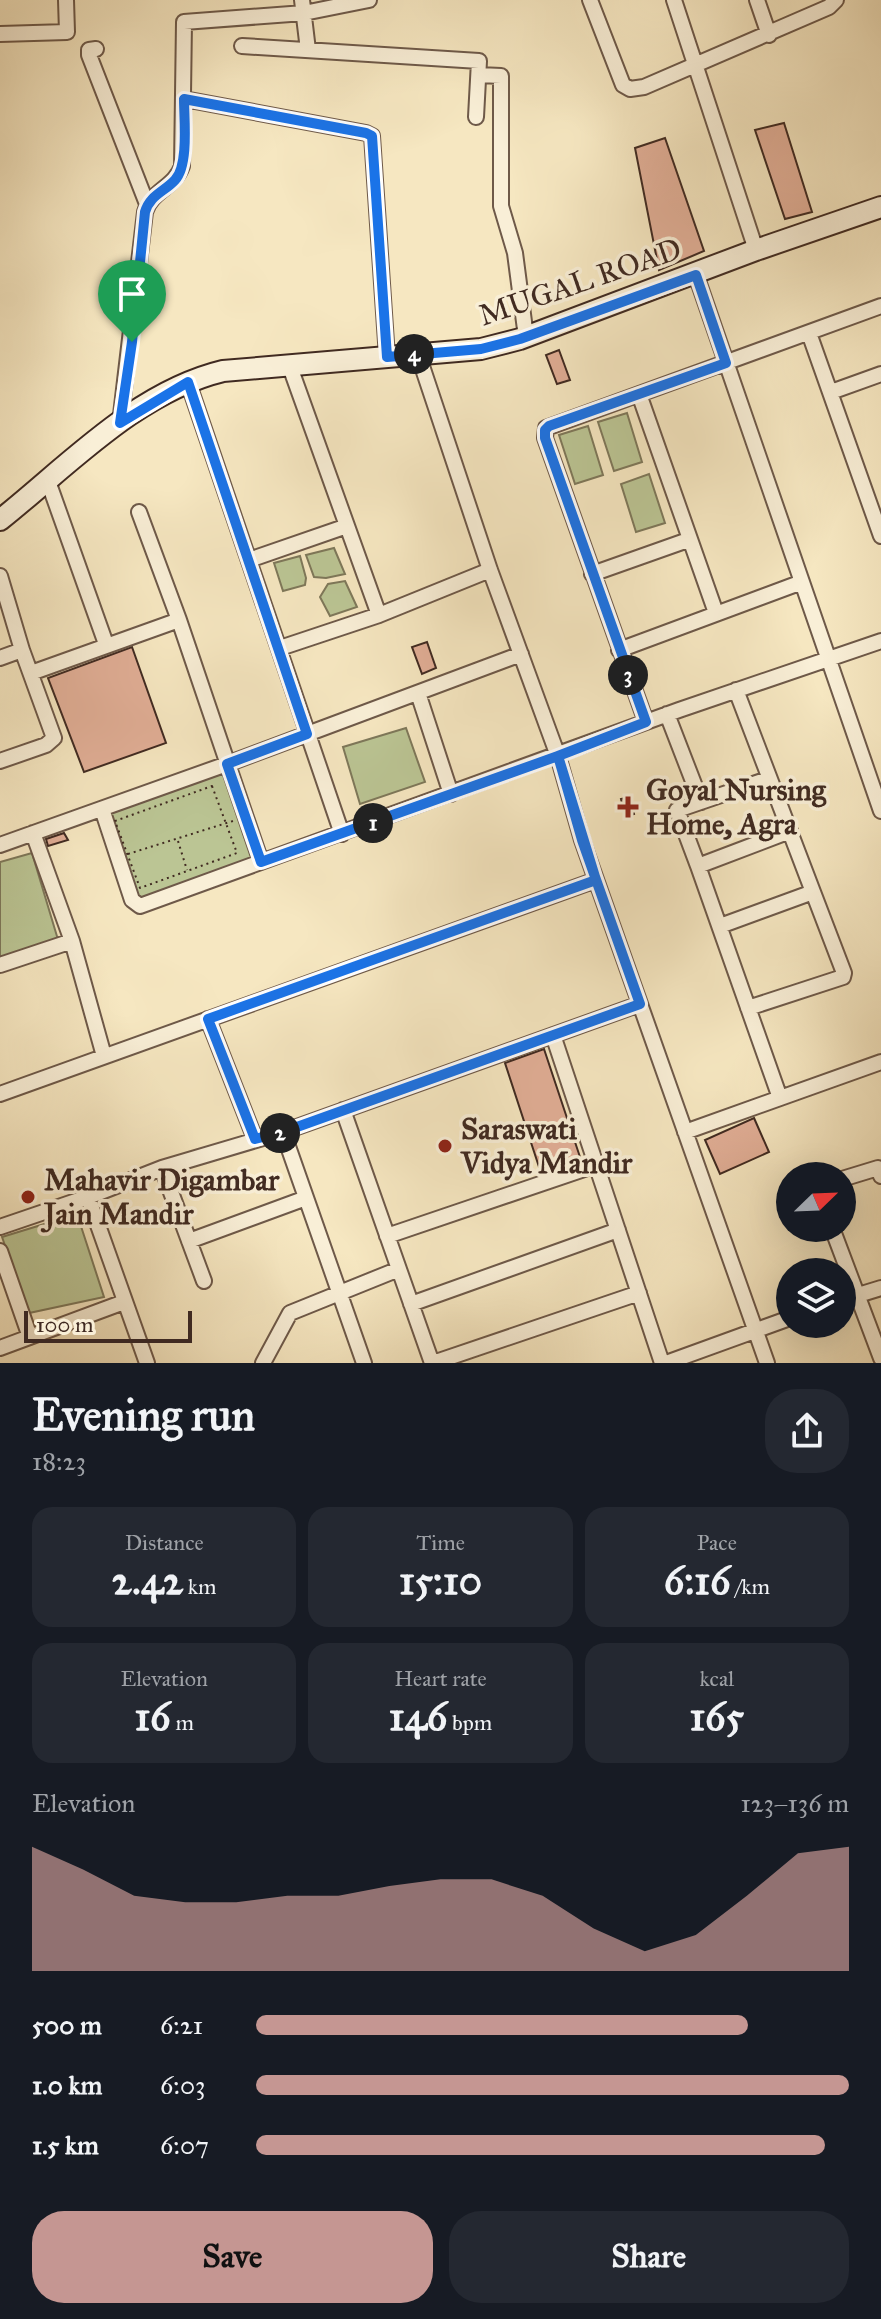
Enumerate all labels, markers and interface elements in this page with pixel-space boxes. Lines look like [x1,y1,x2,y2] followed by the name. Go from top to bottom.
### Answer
[474,230,686,334] street label: MUGAL ROAD
[98,260,166,342] pin
[110,272,154,316] icon: arrive
[394,334,434,374] pin: 4
[408,340,420,367] text: 4
[608,655,648,695] pin: 3
[624,661,632,688] text: 3
[646,772,827,842] place label: Goyal Nursing Home, Agra
[617,796,639,818] marker: Goyal Nursing Home, Agra
[353,803,393,843] pin: 1
[369,809,377,836] text: 1
[460,1111,633,1181] place label: Saraswati Vidya Mandir
[260,1113,300,1153] pin: 2
[275,1119,285,1146] text: 2
[436,1137,454,1155] marker: Saraswati Vidya Mandir
[40,1162,280,1233] place label: Mahavir Digambar Jain Mandir
[776,1162,856,1242] north arrow
[776,1162,856,1338] map controls
[19,1188,37,1206] marker: Mahavir Digambar Jain Mandir
[776,1258,856,1338] button: layers
[24,1307,192,1343] scale bar
[36,1311,93,1338] text: 100 m
[32,1388,255,1442] text: Evening run
[765,1389,849,1473] button: share
[32,1445,86,1477] text: 18:23
[125,1529,204,1556] text: Distance
[416,1529,465,1556] text: Time
[697,1529,737,1556] text: Pace
[112,1556,183,1605] text: 2.42
[399,1556,482,1605] text: 15:10
[664,1556,731,1605] text: 6:16
[183,1573,217,1600] text: km
[731,1573,770,1600] text: /km
[120,1665,208,1692] text: Elevation
[394,1665,487,1692] text: Heart rate
[700,1665,734,1692] text: kcal
[134,1692,171,1741] text: 16
[389,1692,447,1741] text: 146
[689,1692,744,1741] text: 165
[171,1709,194,1736] text: m
[447,1709,492,1736] text: bpm
[32,1787,135,1819] text: Elevation
[740,1787,849,1819] text: 123–136 m
[32,2009,102,2041] text: 500 m
[160,2009,203,2041] text: 6:21
[32,2069,102,2101] text: 1.0 km
[160,2069,205,2101] text: 6:03
[32,2129,99,2161] text: 1.5 km
[160,2129,209,2161] text: 6:07
[32,2211,433,2303] button: Save
[449,2211,849,2303] button: Share

